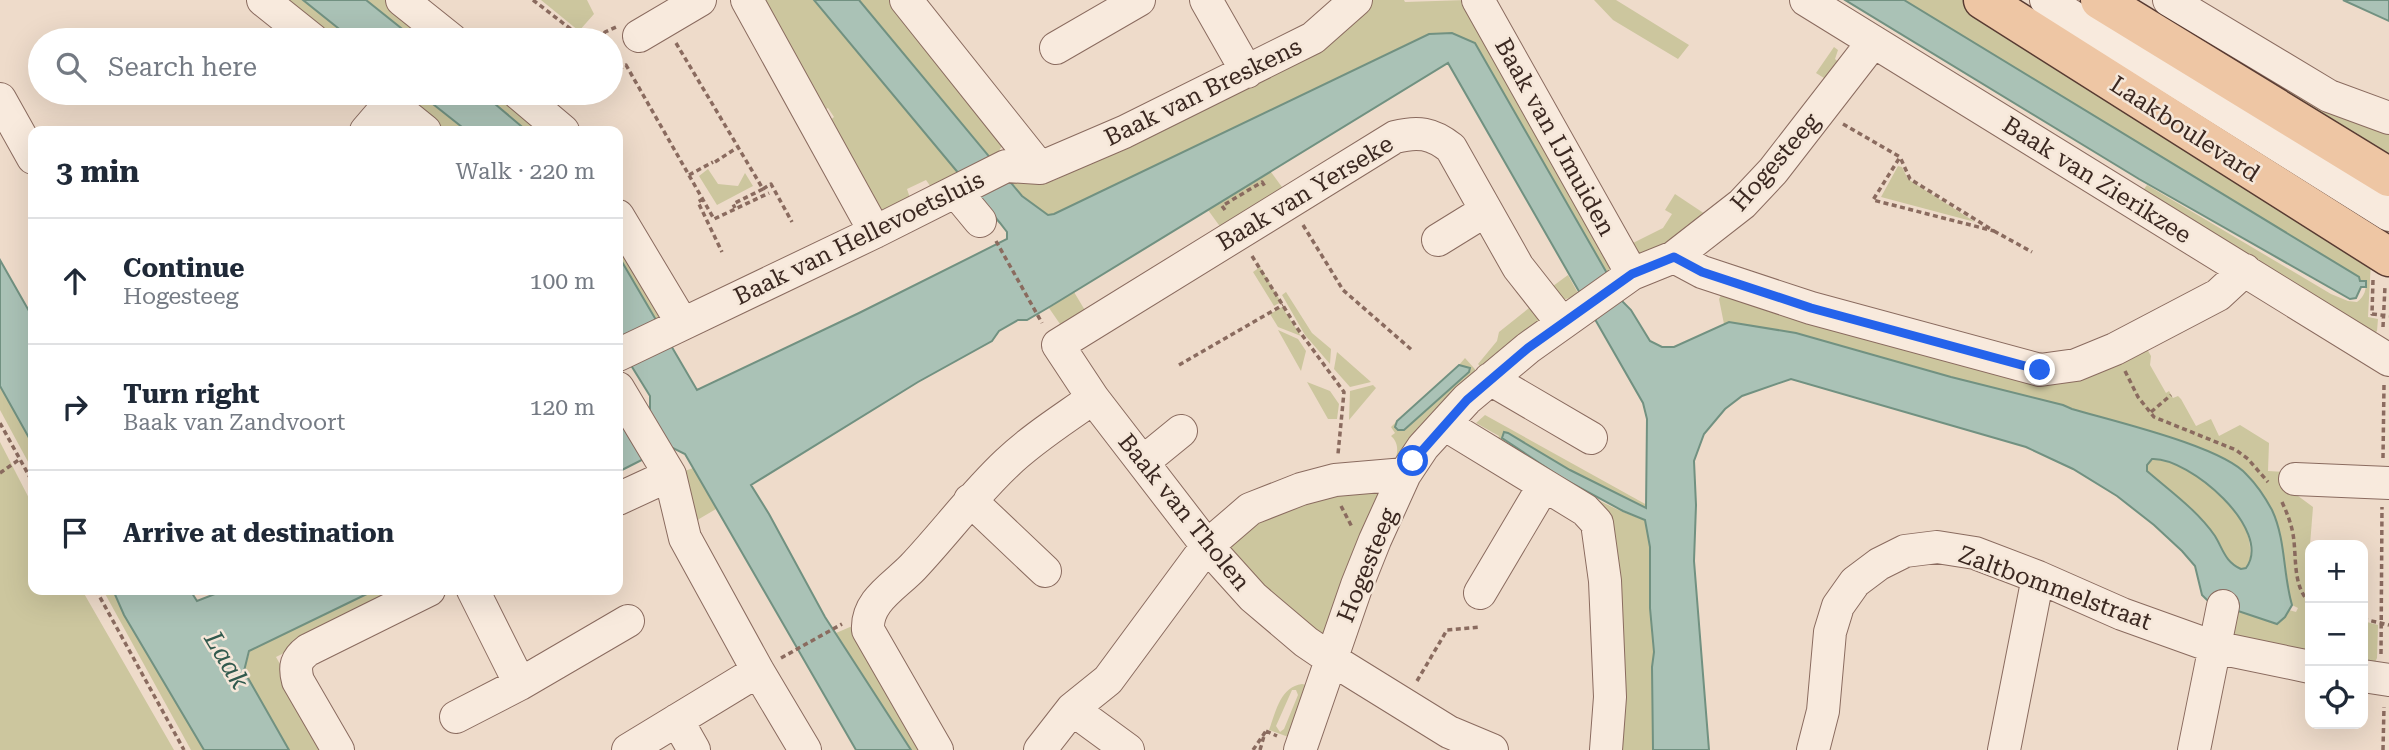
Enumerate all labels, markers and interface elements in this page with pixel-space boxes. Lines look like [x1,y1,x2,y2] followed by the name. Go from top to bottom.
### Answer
[28,28,623,105] search box
[1100,32,1306,152] street label: Baak van Breskens
[1489,33,1621,241] street label: Baak van IJmuiden
[52,48,90,86] icon: search
[108,52,257,82] text: Search here
[2105,70,2265,188] street label: Laakboulevard
[1725,107,1825,217] street label: Hogesteeg
[1998,111,2196,249] street label: Baak van Zierikzee
[1212,129,1398,257] street label: Baak van Yerseke
[56,154,139,189] text: 3 min
[456,158,595,185] text: Walk · 220 m
[729,165,989,311] street label: Baak van Hellevoetsluis
[123,253,245,283] text: Continue
[56,262,94,300] icon: ahead
[530,268,595,295] text: 100 m
[123,283,239,310] text: Hogesteeg
[2024,354,2055,385] route end
[123,379,259,409] text: Turn right
[56,388,94,426] icon: right
[530,394,595,421] text: 120 m
[123,409,345,436] text: Baak van Zandvoort
[1112,428,1256,596] street label: Baak van Tholen
[1397,445,1428,476] route start
[1331,503,1403,626] street label: Hogesteeg
[56,514,94,552] icon: arrive
[123,518,394,548] text: Arrive at destination
[1955,540,2155,636] street label: Zaltbommelstraat
[2305,540,2368,729] map controls
[2305,540,2368,603] button: +
[2305,603,2368,666] button: −
[198,625,256,695] water label: Laak
[2305,666,2368,729] button: locate

